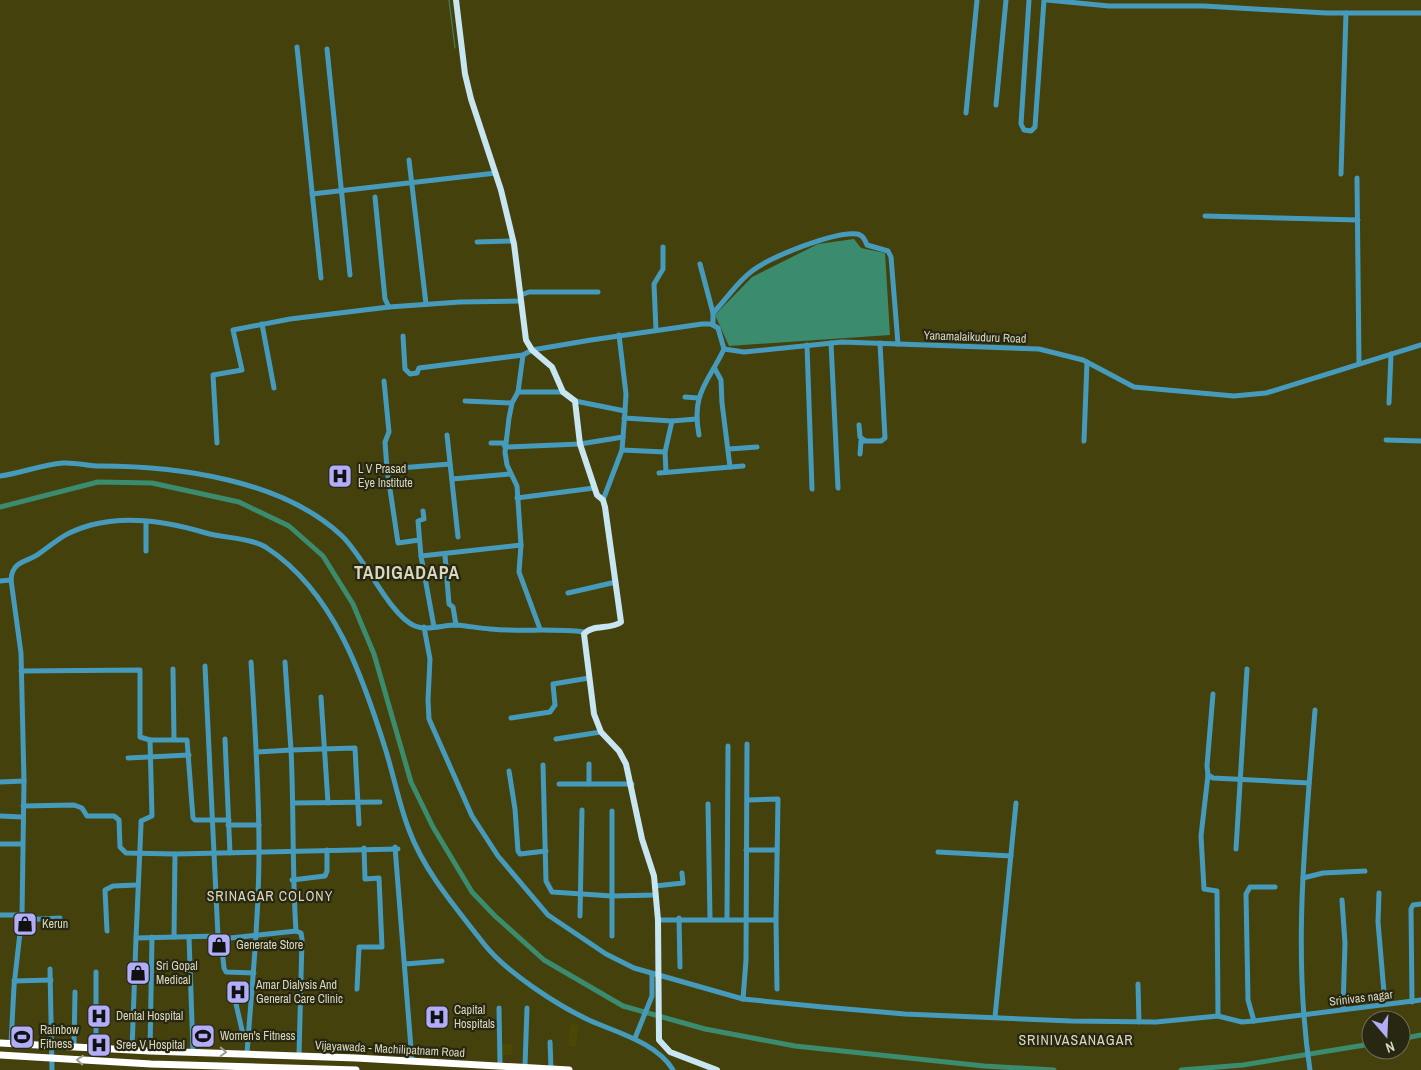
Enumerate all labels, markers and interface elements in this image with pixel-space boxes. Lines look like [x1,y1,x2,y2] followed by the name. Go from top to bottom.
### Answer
[923,327,1027,347] street label: Yanamalaikuduru Road
[358,461,413,491] place label: L V Prasad Eye Institute
[327,463,353,489] hospital icon: L V Prasad Eye Institute
[354,560,460,585] district label: TADIGADAPA
[207,887,333,905] district label: SRINAGAR COLONY
[12,911,38,937] shop icon: Kerun
[42,916,68,932] place label: Kerun
[206,932,232,958] shop icon: Generate Store
[236,937,303,953] place label: Generate Store
[156,958,198,988] place label: Sri Gopal Medical
[125,960,151,986] shop icon: Sri Gopal Medical
[255,977,343,1007] place label: Amar Dialysis And General Care Clinic
[225,979,251,1005] hospital icon: Amar Dialysis And General Care Clinic
[1328,986,1394,1010] street label: Srinivas nagar
[454,1002,495,1032] place label: Capital Hospitals
[86,1003,112,1029] hospital icon: Dental Hospital
[424,1004,450,1030] hospital icon: Capital Hospitals
[116,1008,183,1024] place label: Dental Hospital
[1361,1010,1411,1060] north arrow
[40,1022,80,1052] place label: Rainbow Fitness
[190,1023,216,1049] sports icon: Women's Fitness
[9,1024,35,1050] sports icon: Rainbow Fitness
[220,1028,296,1044] place label: Women's Fitness
[1018,1031,1134,1049] district label: SRINIVASANAGAR
[86,1032,112,1058] hospital icon: Sree V Hospital
[116,1037,185,1053] place label: Sree V Hospital
[315,1037,465,1061] street label: Vijayawada - Machilipatnam Road
[1383,1037,1397,1057] text: N
[220,1047,228,1058] one-way arrow
[75,1054,83,1065] one-way arrow

